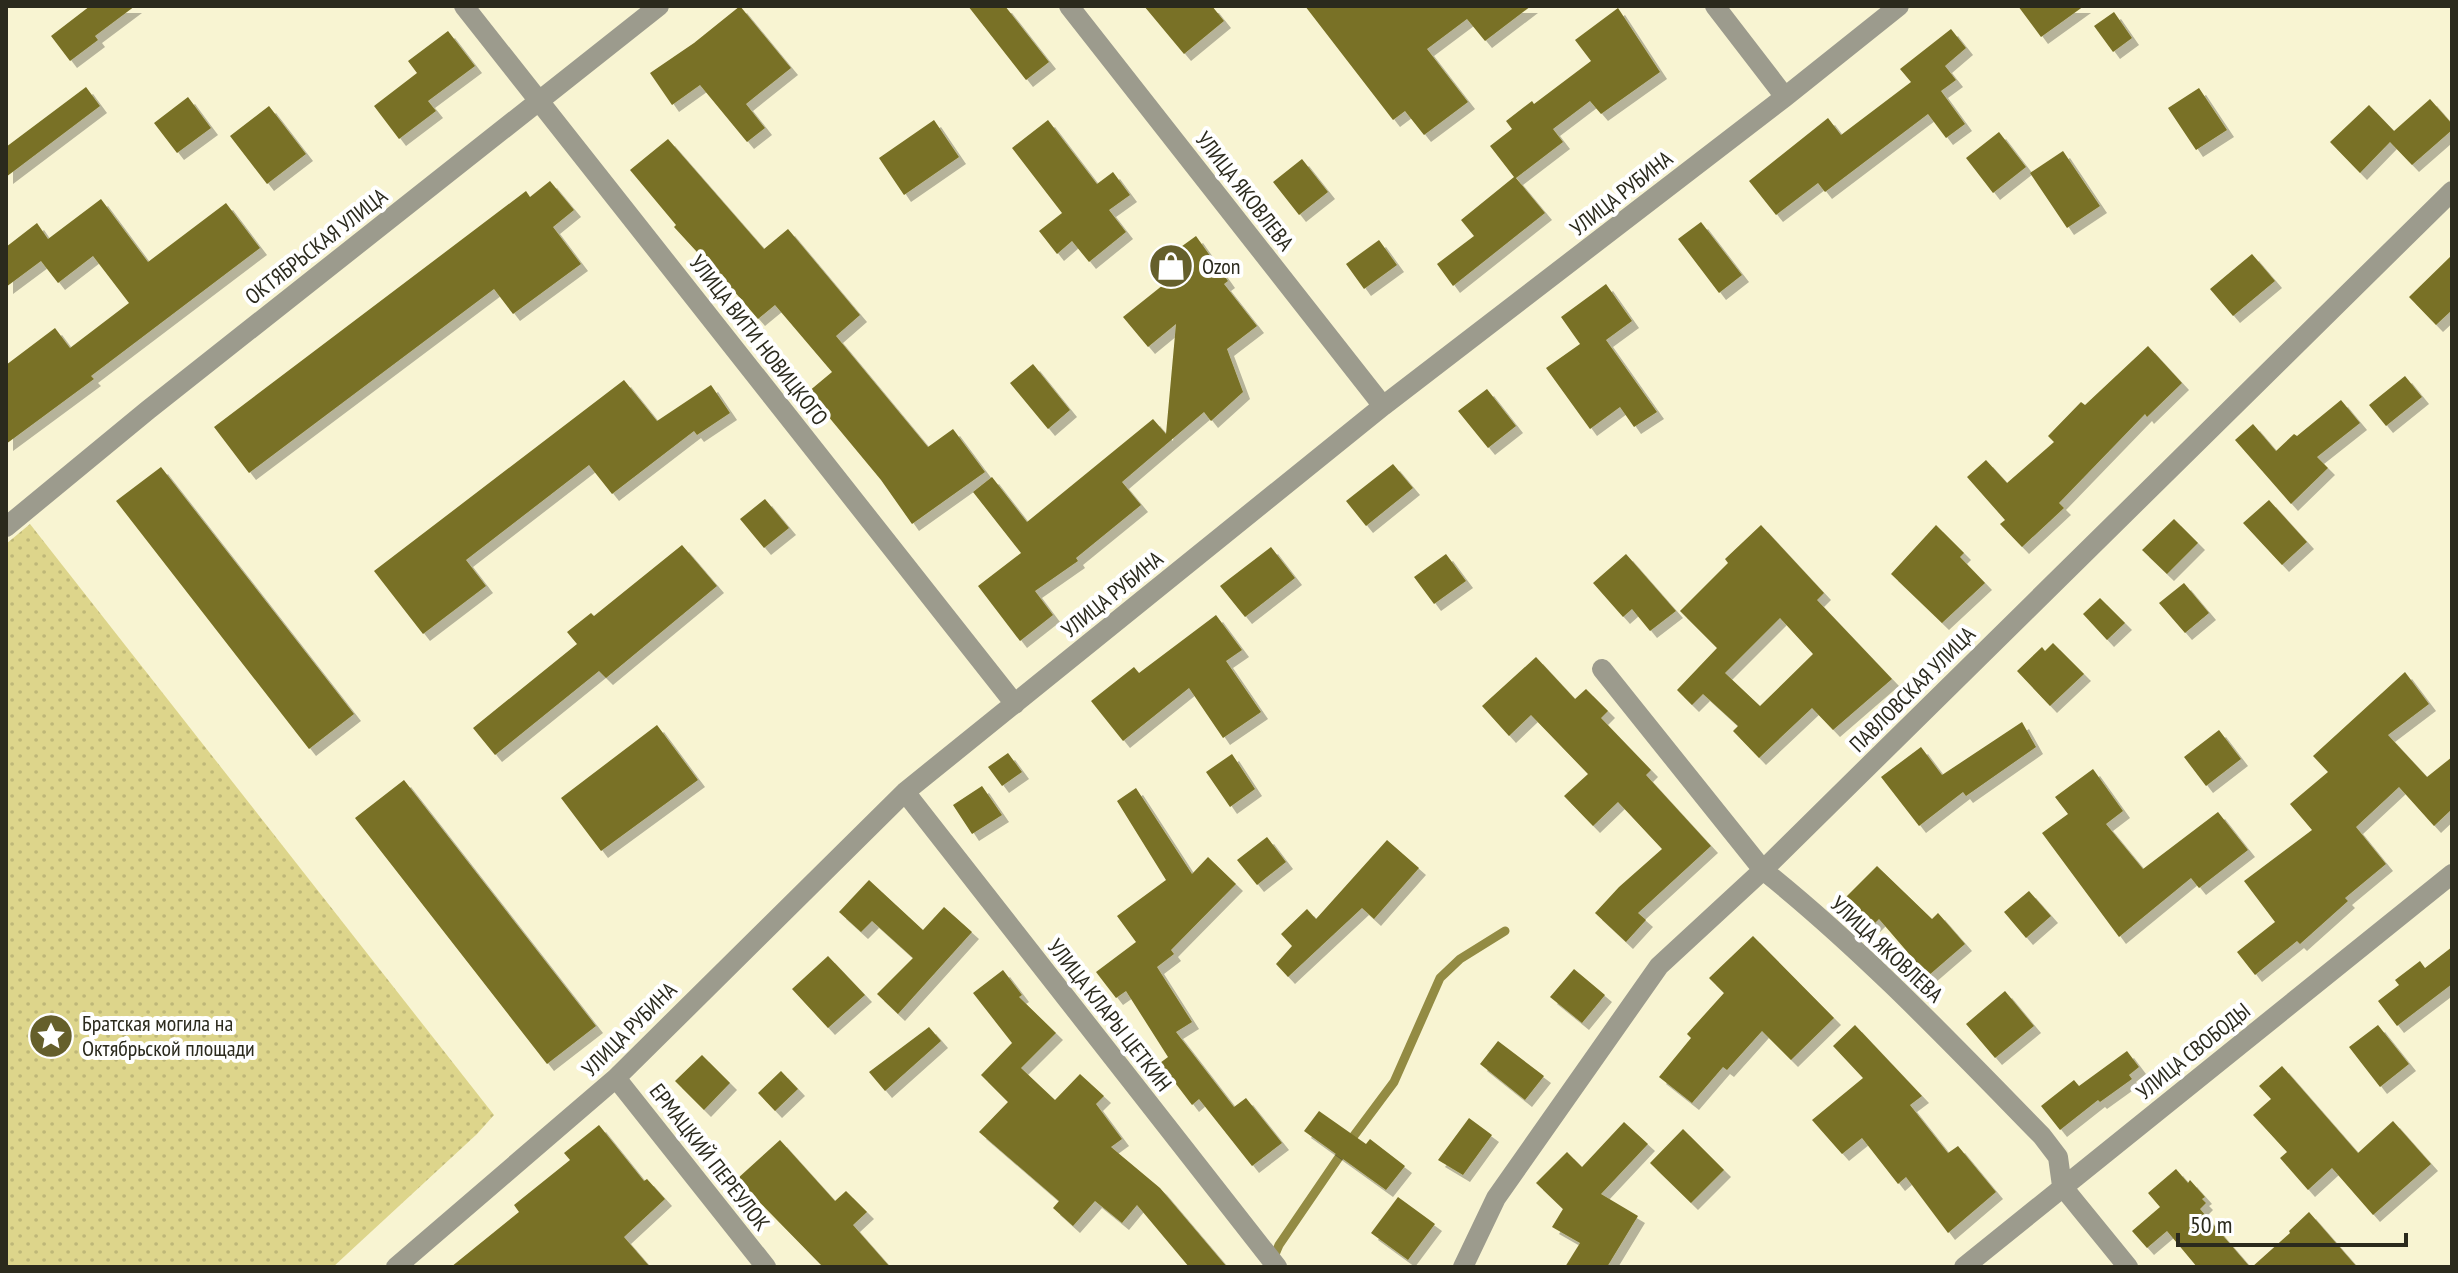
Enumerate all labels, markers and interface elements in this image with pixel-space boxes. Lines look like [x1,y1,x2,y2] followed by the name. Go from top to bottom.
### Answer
[1190,126,1301,257] street label: УЛИЦА ЯКОВЛЕВА
[1564,144,1678,242] street label: УЛИЦА РУБИНА
[239,181,393,310] street label: ОКТЯБРЬСКАЯ УЛИЦА
[1147,242,1195,290] shop icon: Ozon
[684,249,834,431] street label: УЛИЦА ВИТИ НОВИЦКОГО
[1202,252,1241,280] place label: Ozon
[1056,544,1169,643] street label: УЛИЦА РУБИНА
[1843,620,1981,758] street label: ПАВЛОВСКАЯ УЛИЦА
[1825,890,1949,1009] street label: УЛИЦА ЯКОВЛЕВА
[1042,933,1178,1097] street label: УЛИЦА КЛАРЫ ЦЕТКИН
[576,975,683,1082] street label: УЛИЦА РУБИНА
[2130,997,2256,1105] street label: УЛИЦА СВОБОДЫ
[82,1009,255,1062] place label: Братская могила на Октябрьской площади
[27,1012,75,1060] place icon: Братская могила на Октябрьской площади
[644,1078,776,1236] street label: ЕРМАЦКИЙ ПЕРЕУЛОК
[2178,1197,2406,1247] scale bar
[2190,1209,2232,1240] text: 50 m

